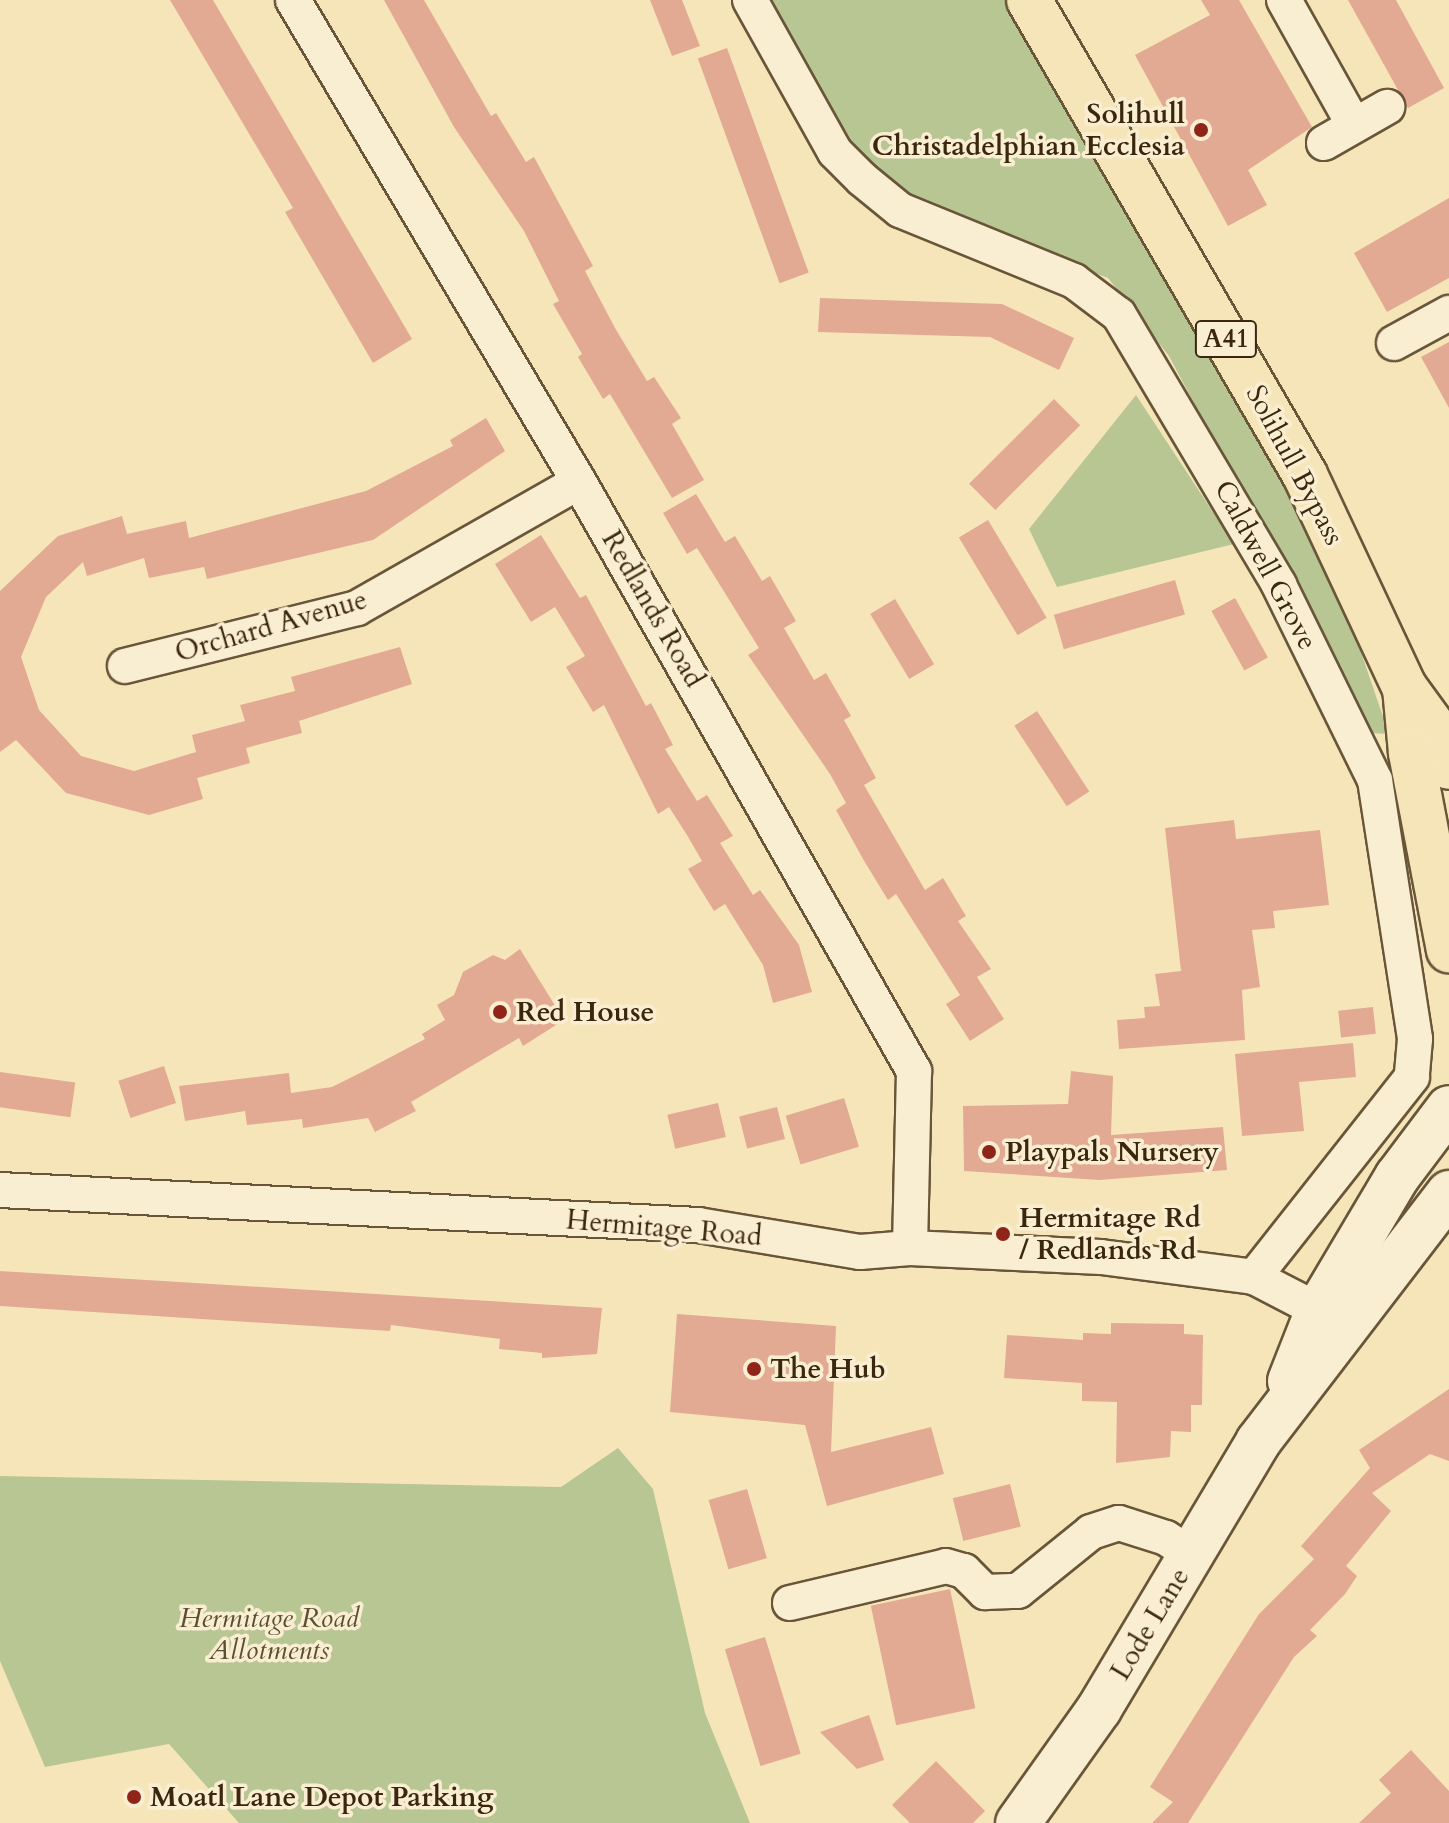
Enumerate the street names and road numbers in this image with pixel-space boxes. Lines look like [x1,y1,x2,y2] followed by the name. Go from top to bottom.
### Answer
[1194,317,1258,361] road number: A41
[1239,379,1351,551] street label: Solihull Bypass
[1207,475,1325,655] street label: Caldwell Grove
[595,525,711,693] street label: Redlands Road
[171,583,371,669] street label: Orchard Avenue
[565,1203,763,1253] street label: Hermitage Road
[1103,1562,1197,1686] street label: Lode Lane

